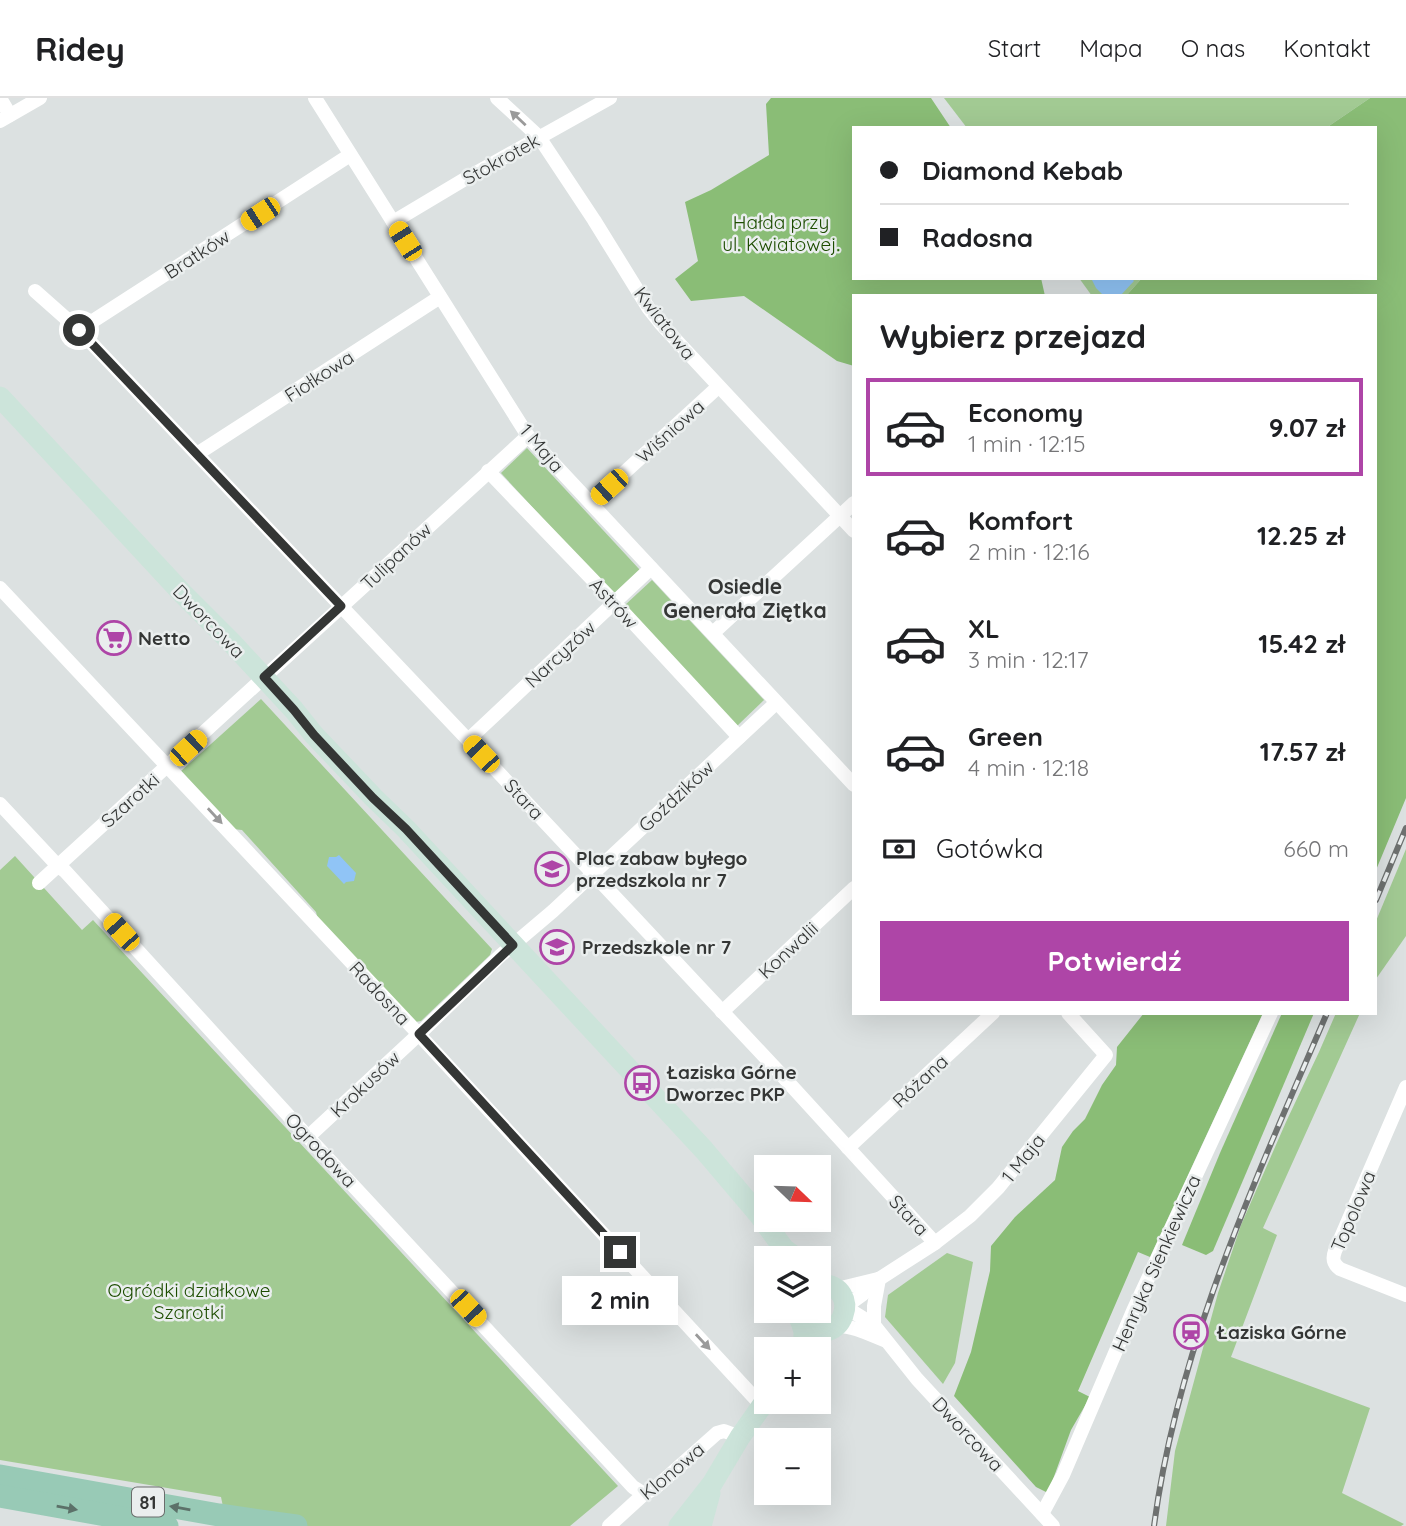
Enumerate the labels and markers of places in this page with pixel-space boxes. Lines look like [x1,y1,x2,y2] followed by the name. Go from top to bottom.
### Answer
[95,619,133,657] supermarket icon: Netto
[138,626,191,650] place label: Netto
[576,846,748,892] place label: Plac zabaw byłego przedszkola nr 7
[533,850,571,888] school or university icon: Plac zabaw byłego przedszkola nr 7
[538,928,576,966] school or university icon: Przedszkole nr 7
[582,935,731,959] place label: Przedszkole nr 7
[666,1060,797,1106] place label: Łaziska Górne Dworzec PKP
[623,1064,661,1102] bus stop icon: Łaziska Górne Dworzec PKP
[1172,1313,1210,1351] station icon: Łaziska Górne
[1216,1320,1347,1344] place label: Łaziska Górne

